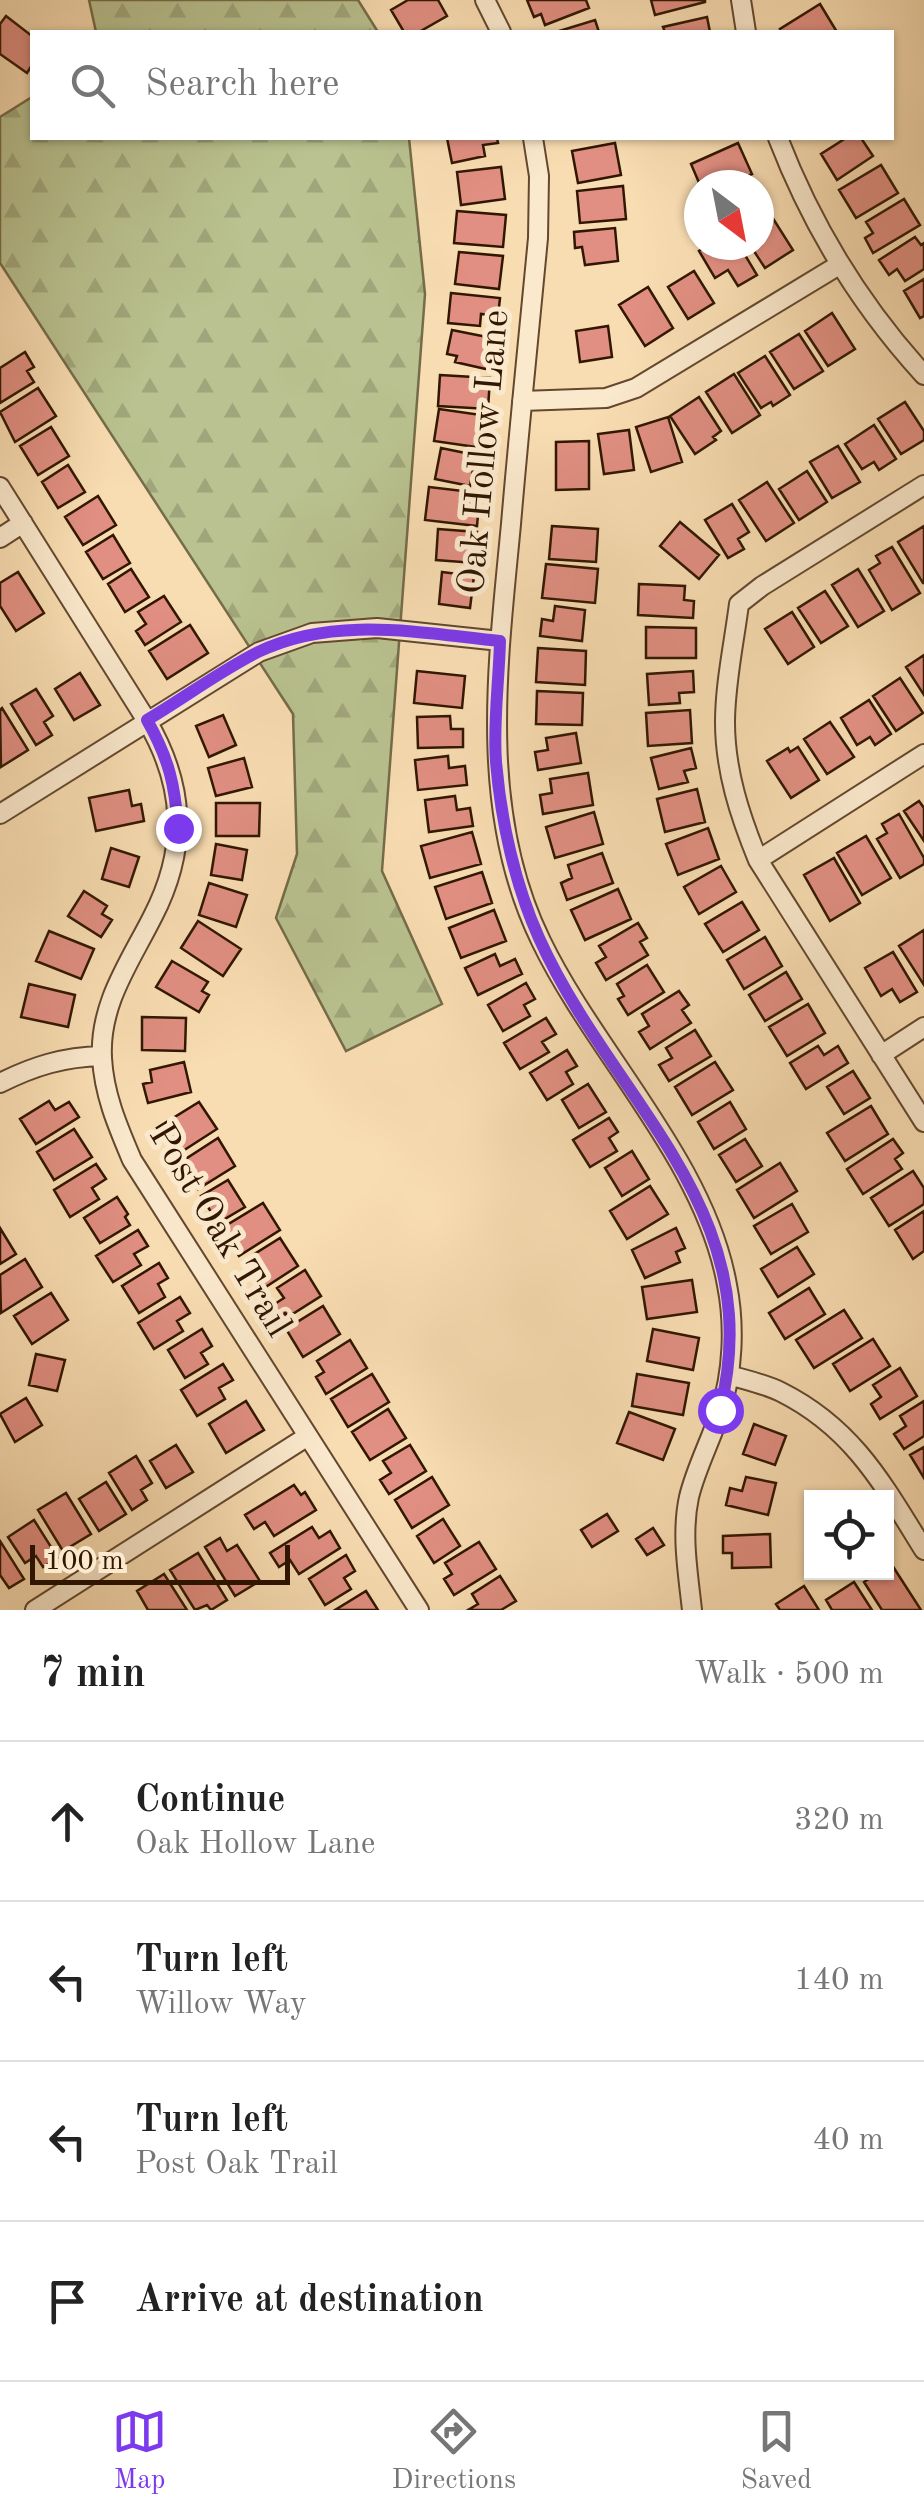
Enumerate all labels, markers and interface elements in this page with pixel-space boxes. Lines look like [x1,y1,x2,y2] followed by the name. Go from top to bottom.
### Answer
[30,30,894,140] search box
[65,58,120,113] icon: search
[145,66,340,104] text: Search here
[684,170,774,260] north arrow
[454,308,516,596] street label: Oak Hollow Lane
[156,806,202,852] route end
[141,1118,297,1344] street label: Post Oak Trail
[698,1388,744,1434] route start
[804,1490,894,1580] map controls
[804,1490,894,1580] button: locate
[30,1540,290,1584] scale bar
[45,1548,124,1576] text: 100 m
[40,1654,146,1696] text: 7 min
[694,1659,884,1691] text: Walk · 500 m
[135,1782,285,1820] text: Continue
[40,1794,95,1849] icon: ahead
[794,1805,884,1837] text: 320 m
[135,1829,376,1861] text: Oak Hollow Lane
[135,1942,288,1980] text: Turn left
[40,1954,95,2009] icon: left
[794,1965,884,1997] text: 140 m
[135,1989,307,2021] text: Willow Way
[135,2102,288,2140] text: Turn left
[40,2114,95,2169] icon: left
[813,2125,884,2157] text: 40 m
[135,2149,338,2181] text: Post Oak Trail
[40,2274,95,2329] icon: arrive
[135,2282,484,2320] text: Arrive at destination
[112,2404,167,2499] tab: Map
[392,2404,516,2499] tab: Directions
[740,2404,812,2499] tab: Saved

